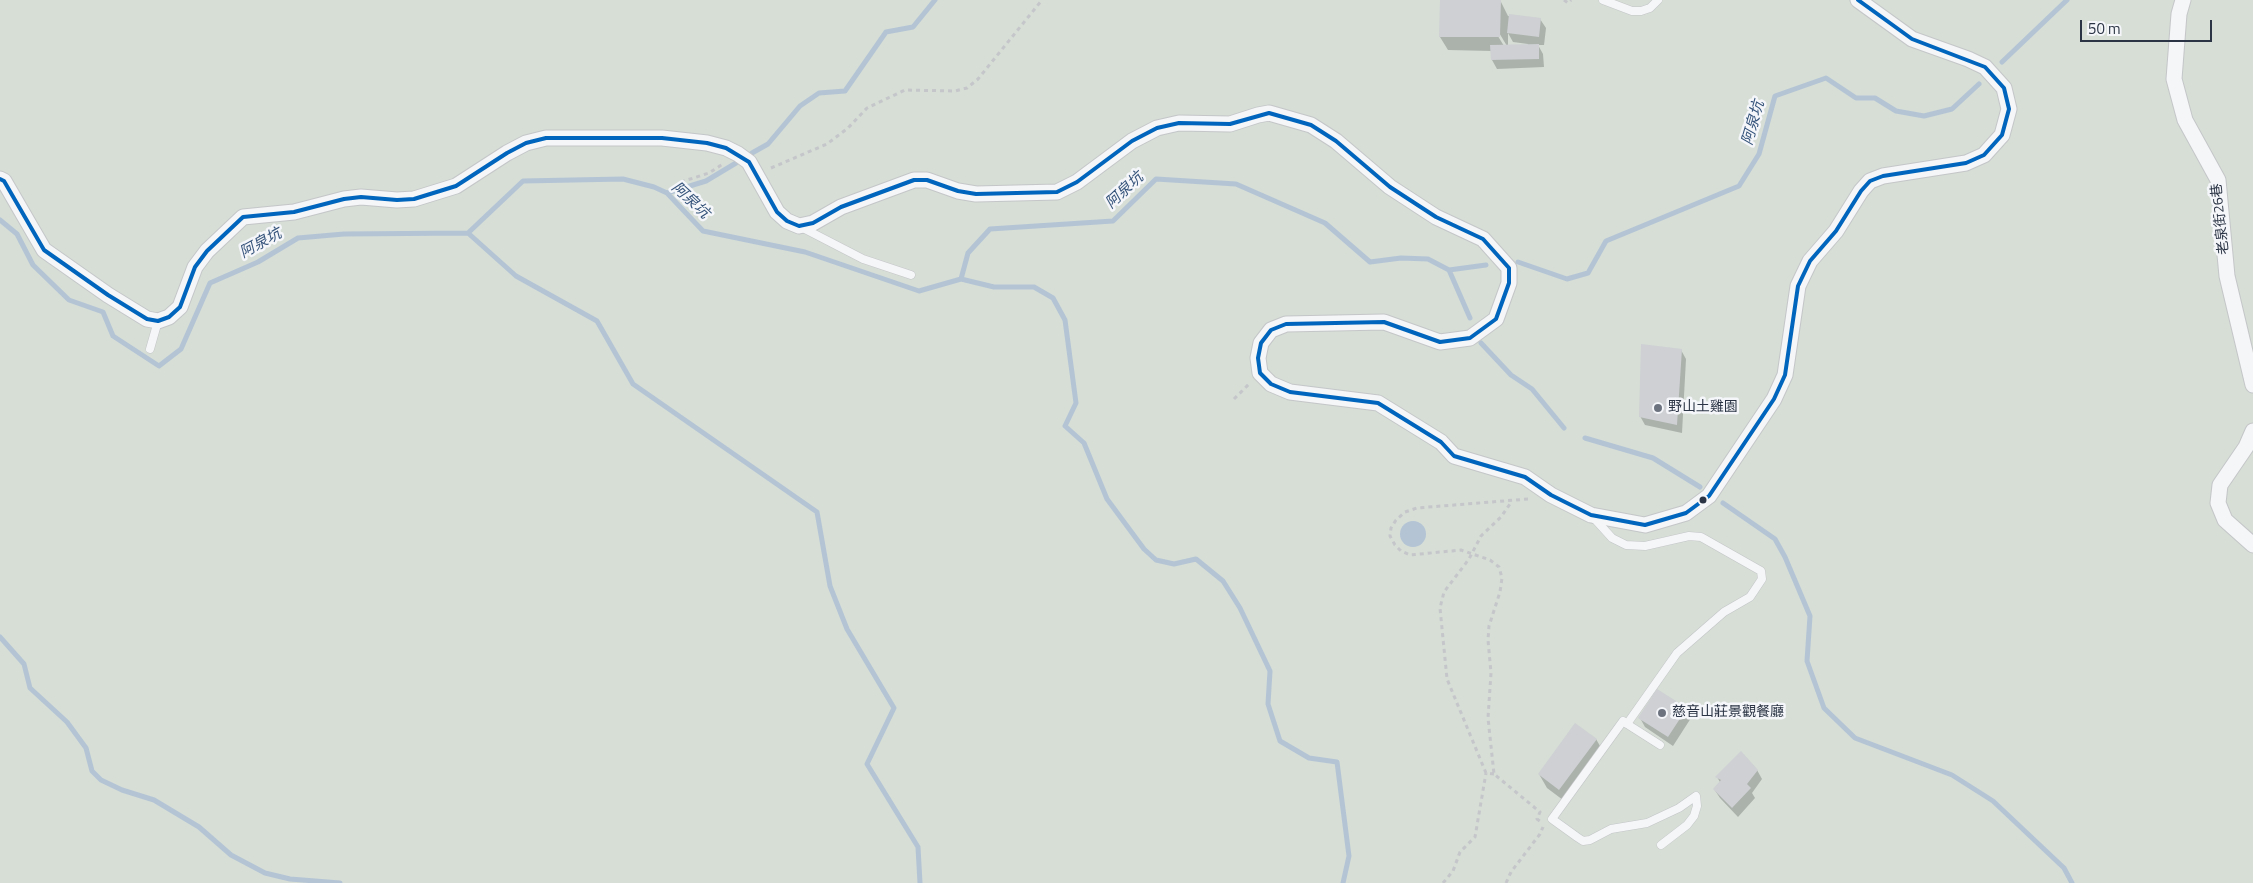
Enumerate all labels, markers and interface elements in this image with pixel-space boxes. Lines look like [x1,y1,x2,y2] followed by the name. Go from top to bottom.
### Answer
[2083,10,2216,42] scale bar
[2088,17,2121,40] text: 50 m
[1739,99,1769,147] water label: 阿泉坑
[1102,169,1148,213] water label: 阿泉坑
[667,179,713,223] water label: 阿泉坑
[2209,182,2233,256] street label: 老泉街26巷
[237,225,285,263] water label: 阿泉坑
[1668,400,1738,416] place label: 野山土雞園
[1652,402,1664,414] marker: 野山土雞園
[1698,495,1708,505] unlabelled marker
[1672,705,1784,721] place label: 慈音山莊景觀餐廳
[1656,707,1668,719] marker: 慈音山莊景觀餐廳

